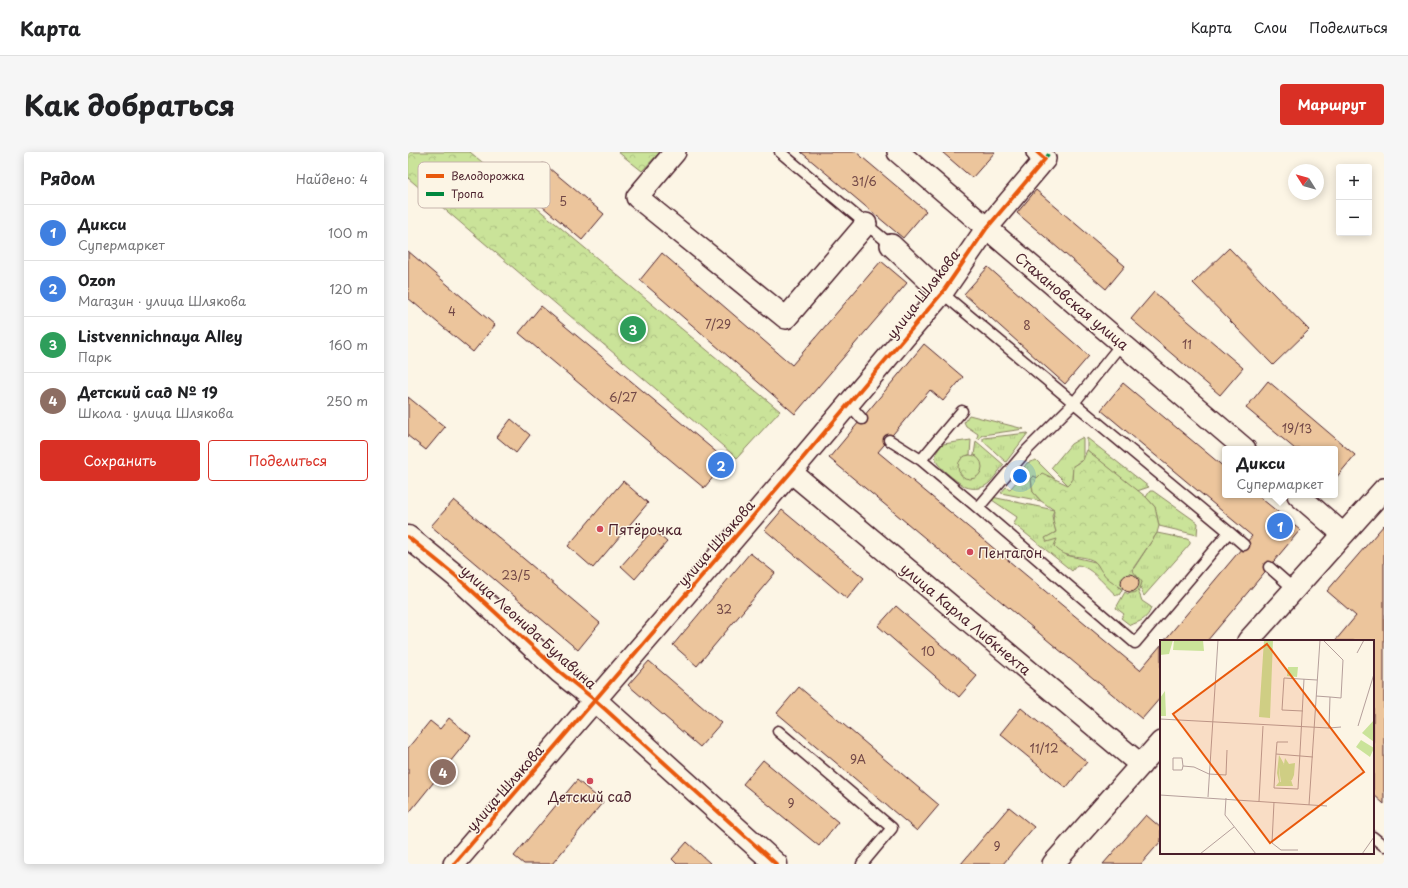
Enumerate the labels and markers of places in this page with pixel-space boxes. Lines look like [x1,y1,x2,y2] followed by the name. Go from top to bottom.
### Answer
[620,314,646,344] pin: 3
[708,450,734,480] pin: 2
[1267,511,1293,541] pin: 1
[608,519,682,540] place label: Пятёрочка
[595,524,605,534] marker: Пятёрочка
[978,542,1042,563] place label: Пентагон
[965,547,975,557] marker: Пентагон
[430,757,456,787] pin: 4
[585,776,595,786] marker: Детский сад
[547,786,632,807] place label: Детский сад

